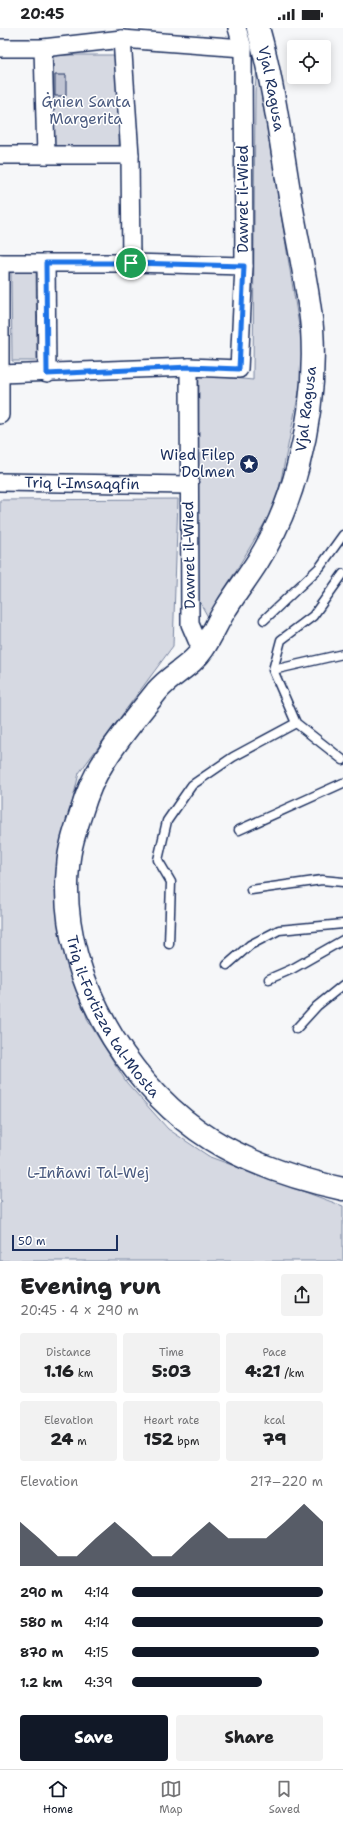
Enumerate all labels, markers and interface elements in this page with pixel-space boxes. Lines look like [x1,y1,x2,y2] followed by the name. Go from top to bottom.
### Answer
[20,4,64,24] text: 20:45
[287,40,331,84] map controls
[287,40,331,84] button: locate
[253,44,289,133] street label: Vjal Ragusa
[41,92,131,129] park label: Ġnien Santa Margerita
[233,145,253,253] street label: Dawret il-Wied
[114,246,148,280] pin
[120,252,142,274] icon: arrive
[291,364,321,453] street label: Vjal Ragusa
[160,445,235,482] place label: Wied Filep Dolmen
[238,453,260,475] place icon: Wied Filep Dolmen
[24,472,140,494] street label: Triq l-Imsaqqfin
[178,500,200,609] street label: Dawret il-Wied
[62,933,165,1102] street label: Triq il-Fortizza tal-Mosta
[27,1163,149,1183] park label: L-Inħawi Tal-Wej
[12,1233,118,1252] scale bar
[18,1234,46,1249] text: 50 m
[20,1272,161,1301] text: Evening run
[281,1274,323,1316] button: share
[20,1302,139,1319] text: 20:45 · 4 × 290 m
[46,1345,91,1360] text: Distance
[159,1345,184,1360] text: Time
[262,1345,287,1360] text: Pace
[44,1360,74,1382] text: 1.16
[152,1360,191,1382] text: 5:03
[245,1360,281,1382] text: 4:21
[74,1366,93,1381] text: km
[281,1366,304,1381] text: /km
[44,1413,93,1428] text: Elevation
[143,1413,200,1428] text: Heart rate
[264,1413,285,1428] text: kcal
[50,1428,74,1450] text: 24
[144,1428,174,1450] text: 152
[263,1428,286,1450] text: 79
[74,1434,87,1449] text: m
[174,1434,200,1449] text: bpm
[20,1473,78,1490] text: Elevation
[250,1473,323,1490] text: 217–220 m
[20,1584,63,1601] text: 290 m
[84,1584,109,1601] text: 4:14
[20,1614,63,1631] text: 580 m
[84,1614,109,1631] text: 4:14
[20,1644,63,1661] text: 870 m
[84,1644,108,1661] text: 4:15
[20,1674,63,1691] text: 1.2 km
[84,1674,113,1691] text: 4:39
[20,1715,168,1761] button: Save
[176,1715,323,1761] button: Share
[43,1778,73,1817] tab: Home
[159,1778,183,1817] tab: Map
[269,1778,300,1817] tab: Saved

